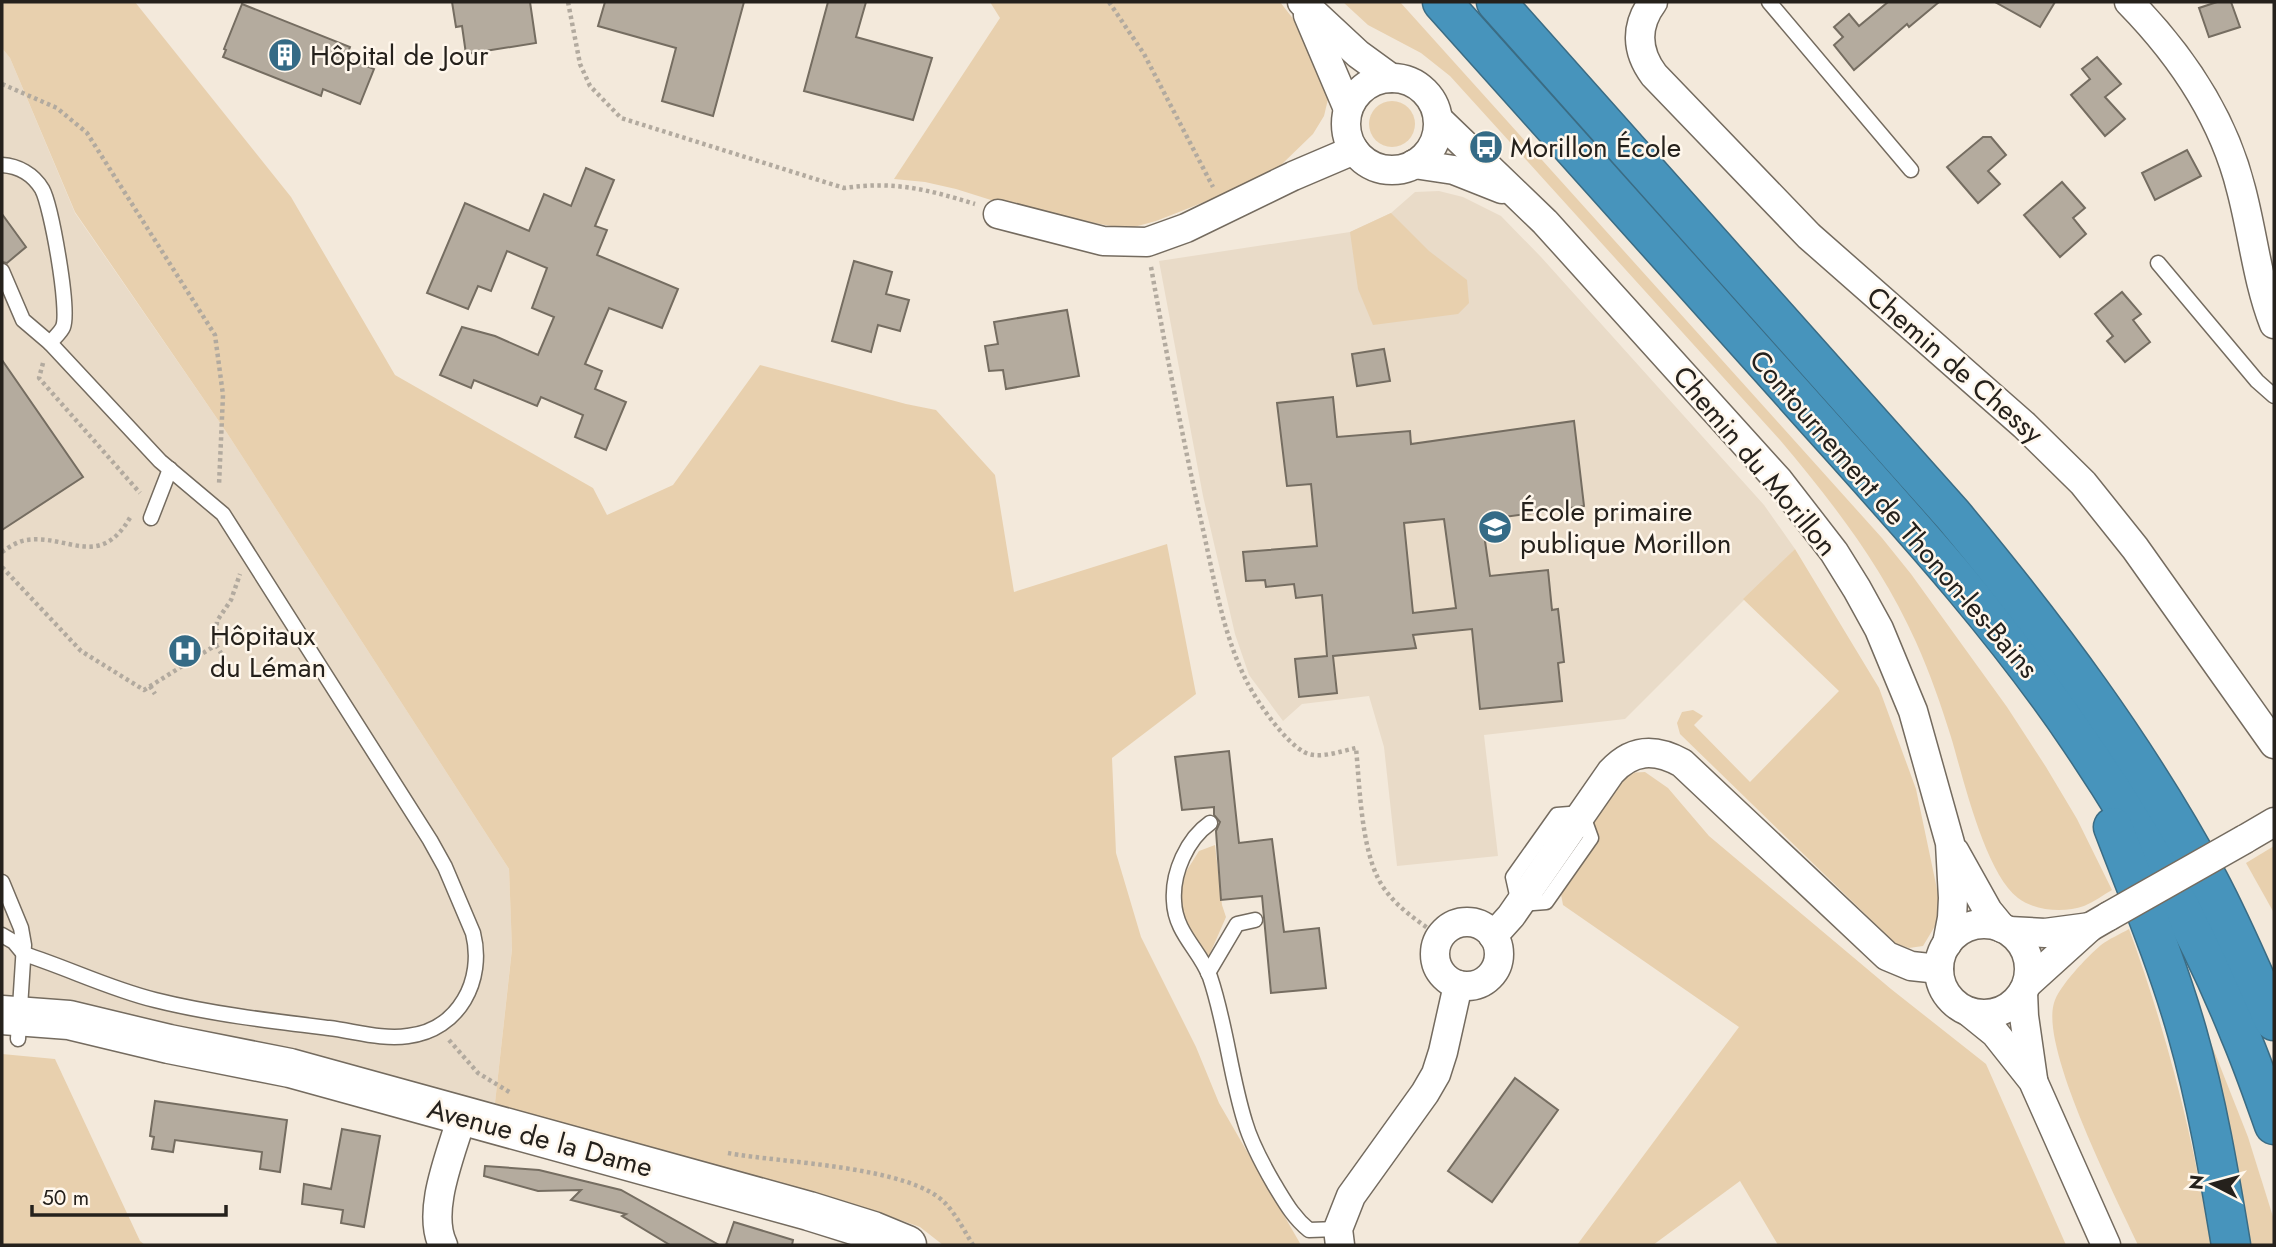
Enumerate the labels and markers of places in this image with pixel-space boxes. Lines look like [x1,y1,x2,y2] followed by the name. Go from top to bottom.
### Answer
[310,35,489,76] place label: Hôpital de Jour
[266,36,304,74] building icon: Hôpital de Jour
[1510,127,1681,168] place label: Morillon École
[1467,128,1505,166] bus stop icon: Morillon École
[1520,491,1732,564] place label: École primaire publique Morillon
[1476,508,1514,546] school or university icon: École primaire publique Morillon
[210,615,326,688] place label: Hôpitaux du Léman
[166,632,204,670] hospital icon: Hôpitaux du Léman

